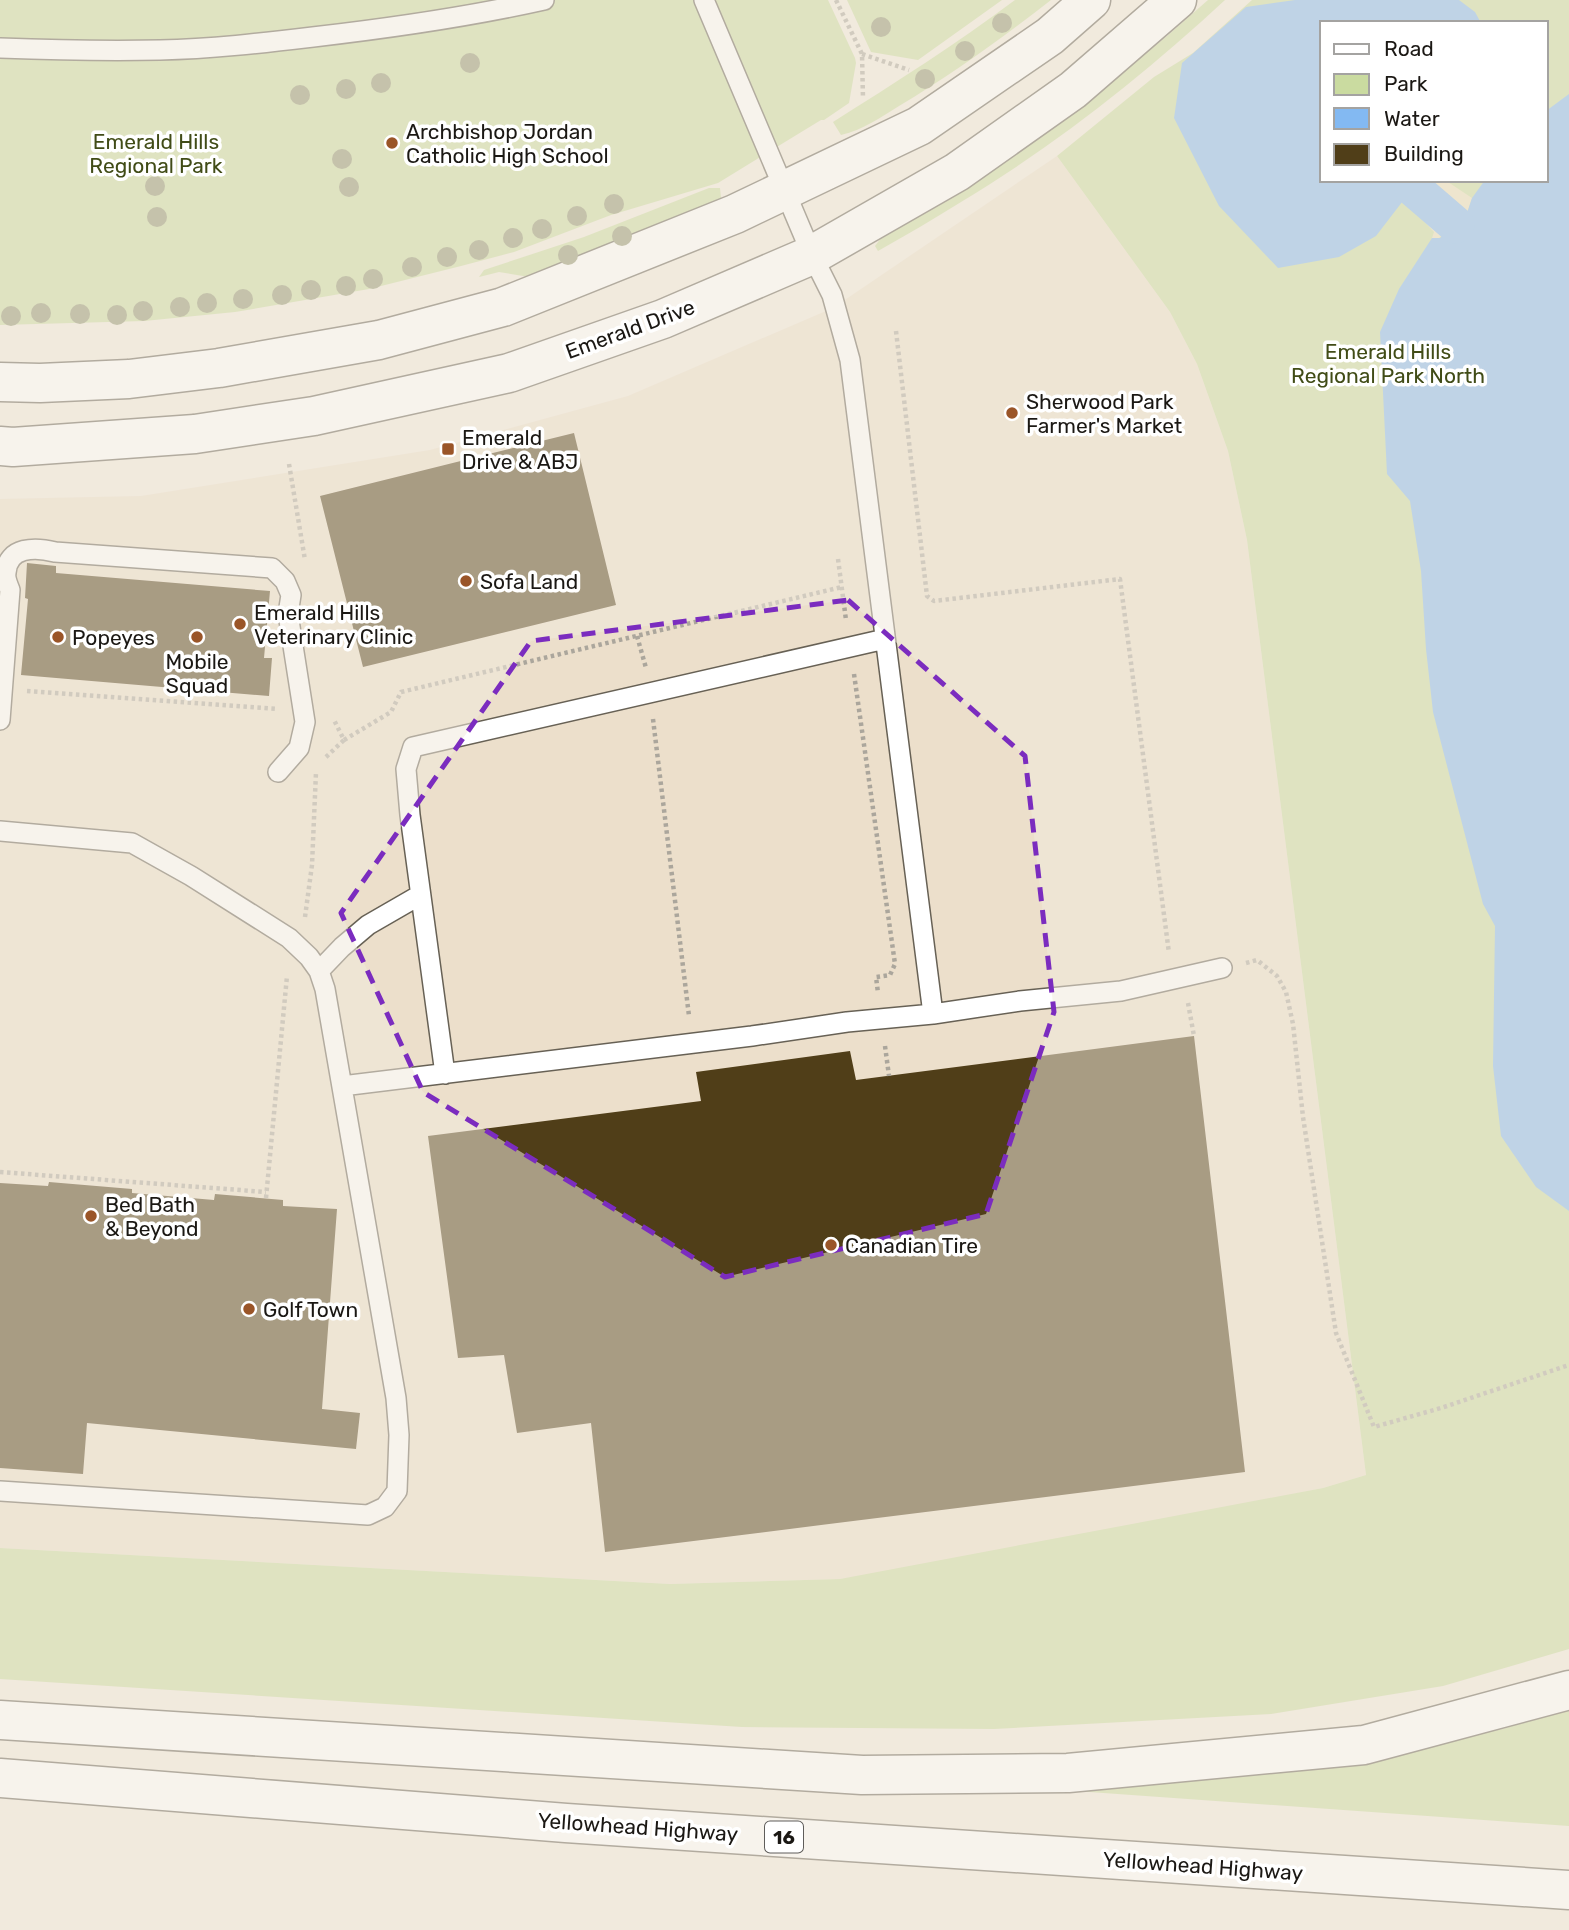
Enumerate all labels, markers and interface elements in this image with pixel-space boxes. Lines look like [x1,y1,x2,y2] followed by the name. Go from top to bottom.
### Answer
[1320,21,1548,182] legend
[1384,36,1434,61] text: Road
[1384,71,1428,96] text: Park
[1384,106,1440,131] text: Water
[406,119,609,168] place label: Archbishop Jordan Catholic High School
[89,129,223,178] park label: Emerald Hills Regional Park
[384,135,400,151] marker: Archbishop Jordan Catholic High School
[1384,141,1464,166] text: Building
[562,294,698,364] street label: Emerald Drive
[1291,339,1485,388] park label: Emerald Hills Regional Park North
[1026,389,1182,438] place label: Sherwood Park Farmer's Market
[1004,405,1020,421] marker: Sherwood Park Farmer's Market
[462,425,578,474] place label: Emerald Drive & ABJ
[440,441,456,457] marker: Emerald Drive & ABJ
[480,569,578,594] place label: Sofa Land
[458,573,474,589] marker: Sofa Land
[254,600,413,649] place label: Emerald Hills Veterinary Clinic
[232,616,248,632] marker: Emerald Hills Veterinary Clinic
[72,625,155,650] place label: Popeyes
[50,629,66,645] marker: Popeyes
[189,629,205,645] marker: Mobile Squad
[165,649,229,698] place label: Mobile Squad
[105,1192,199,1241] place label: Bed Bath & Beyond
[83,1208,99,1224] marker: Bed Bath & Beyond
[845,1233,978,1258] place label: Canadian Tire
[823,1237,839,1253] marker: Canadian Tire
[263,1297,358,1322] place label: Golf Town
[241,1301,257,1317] marker: Golf Town
[537,1808,739,1847] street label: Yellowhead Highway
[765,1822,803,1853] road number: 16
[1102,1847,1304,1886] street label: Yellowhead Highway

